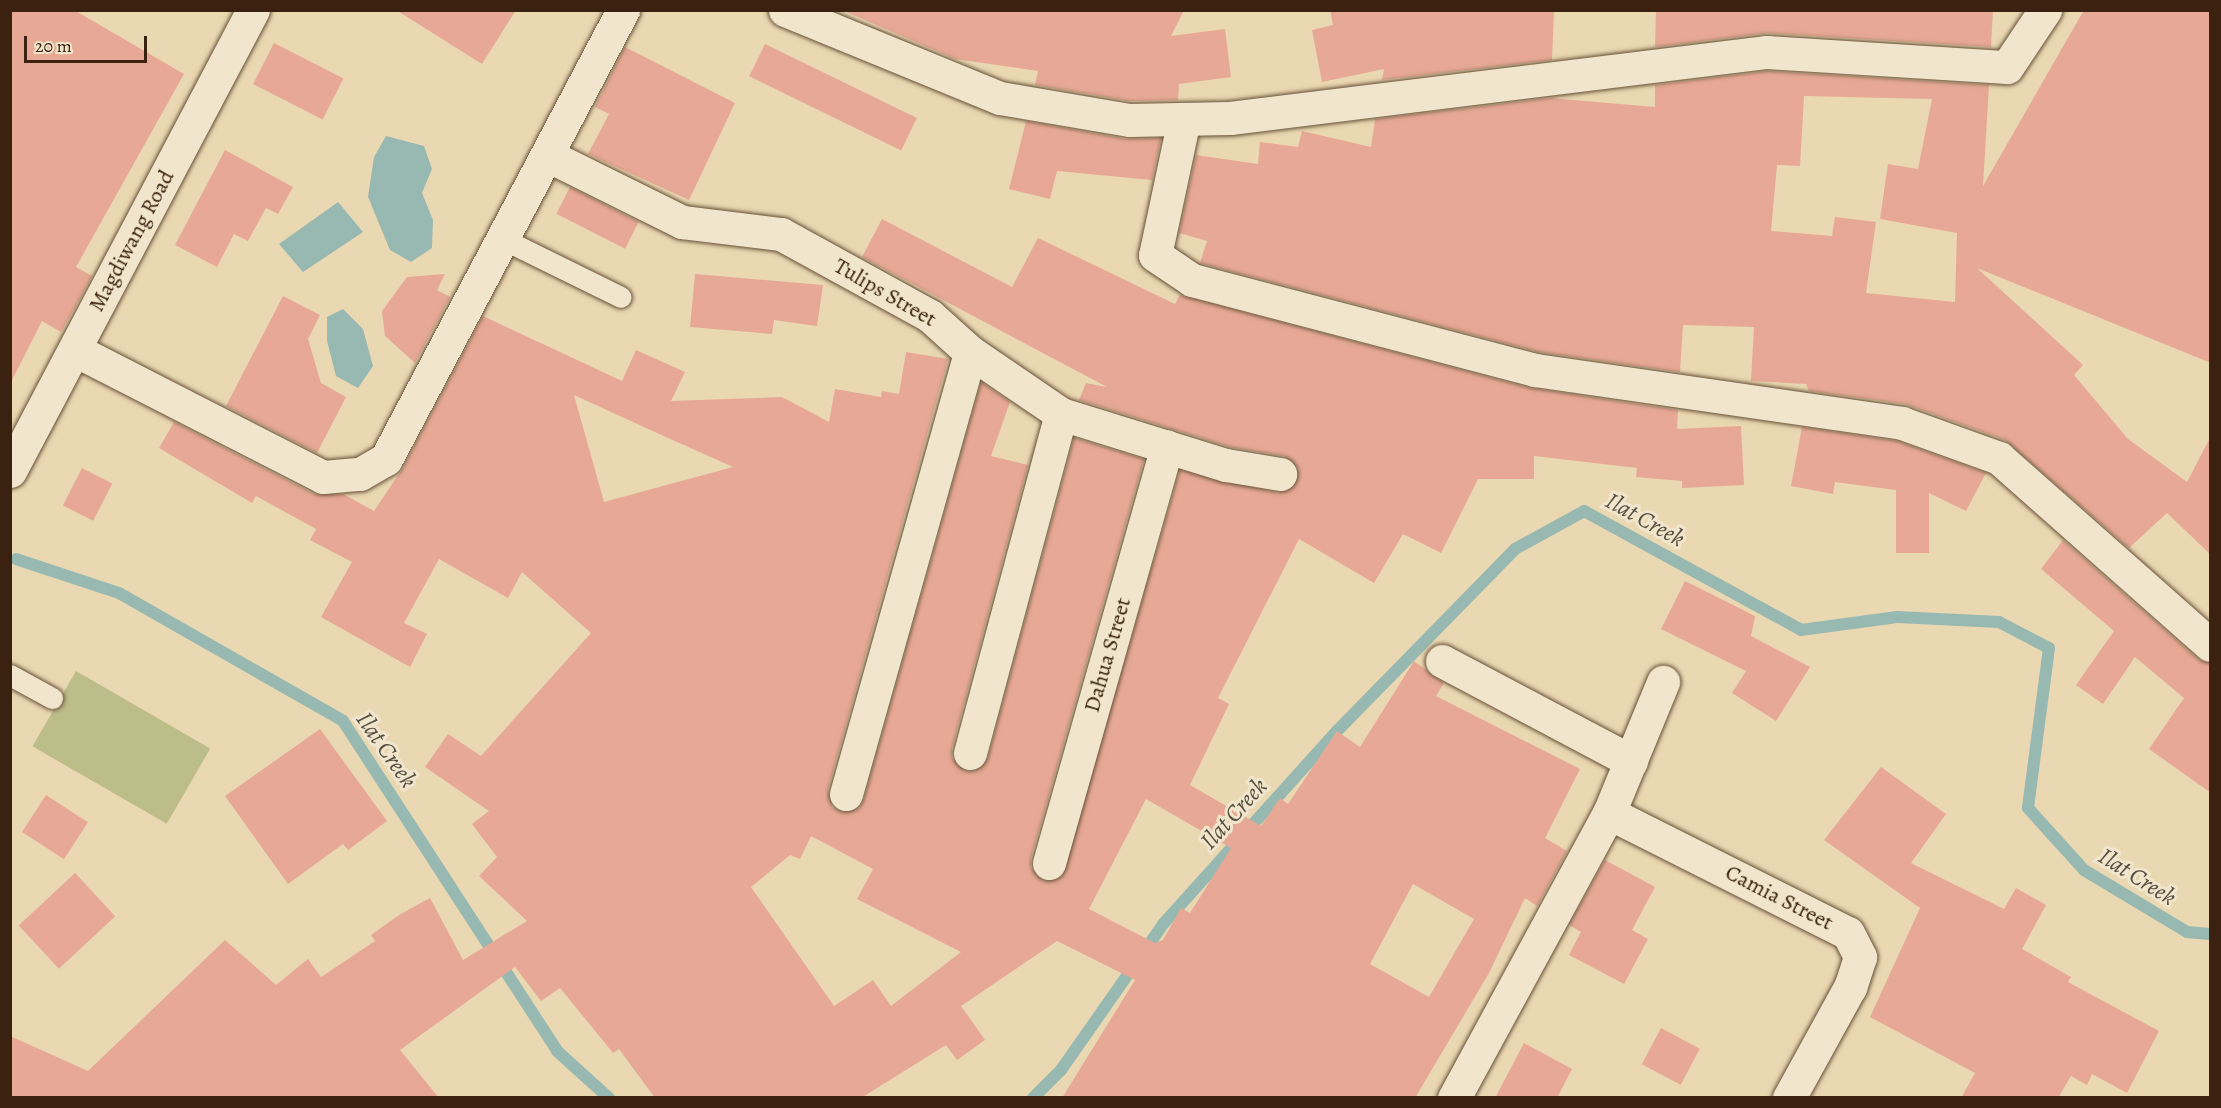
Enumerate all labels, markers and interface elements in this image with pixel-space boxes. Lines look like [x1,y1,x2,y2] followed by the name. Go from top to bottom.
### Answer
[27,24,150,62] scale bar
[35,34,72,58] text: 20 m
[84,166,180,316] street label: Magdiwang Road
[829,253,941,333] street label: Tulips Street
[1600,487,1690,553] water label: Ilat Creek
[1079,595,1137,715] street label: Dahua Street
[349,706,423,794] water label: Ilat Creek
[1194,772,1274,856] water label: Ilat Creek
[2093,842,2181,912] water label: Ilat Creek
[1721,860,1837,936] street label: Camia Street

